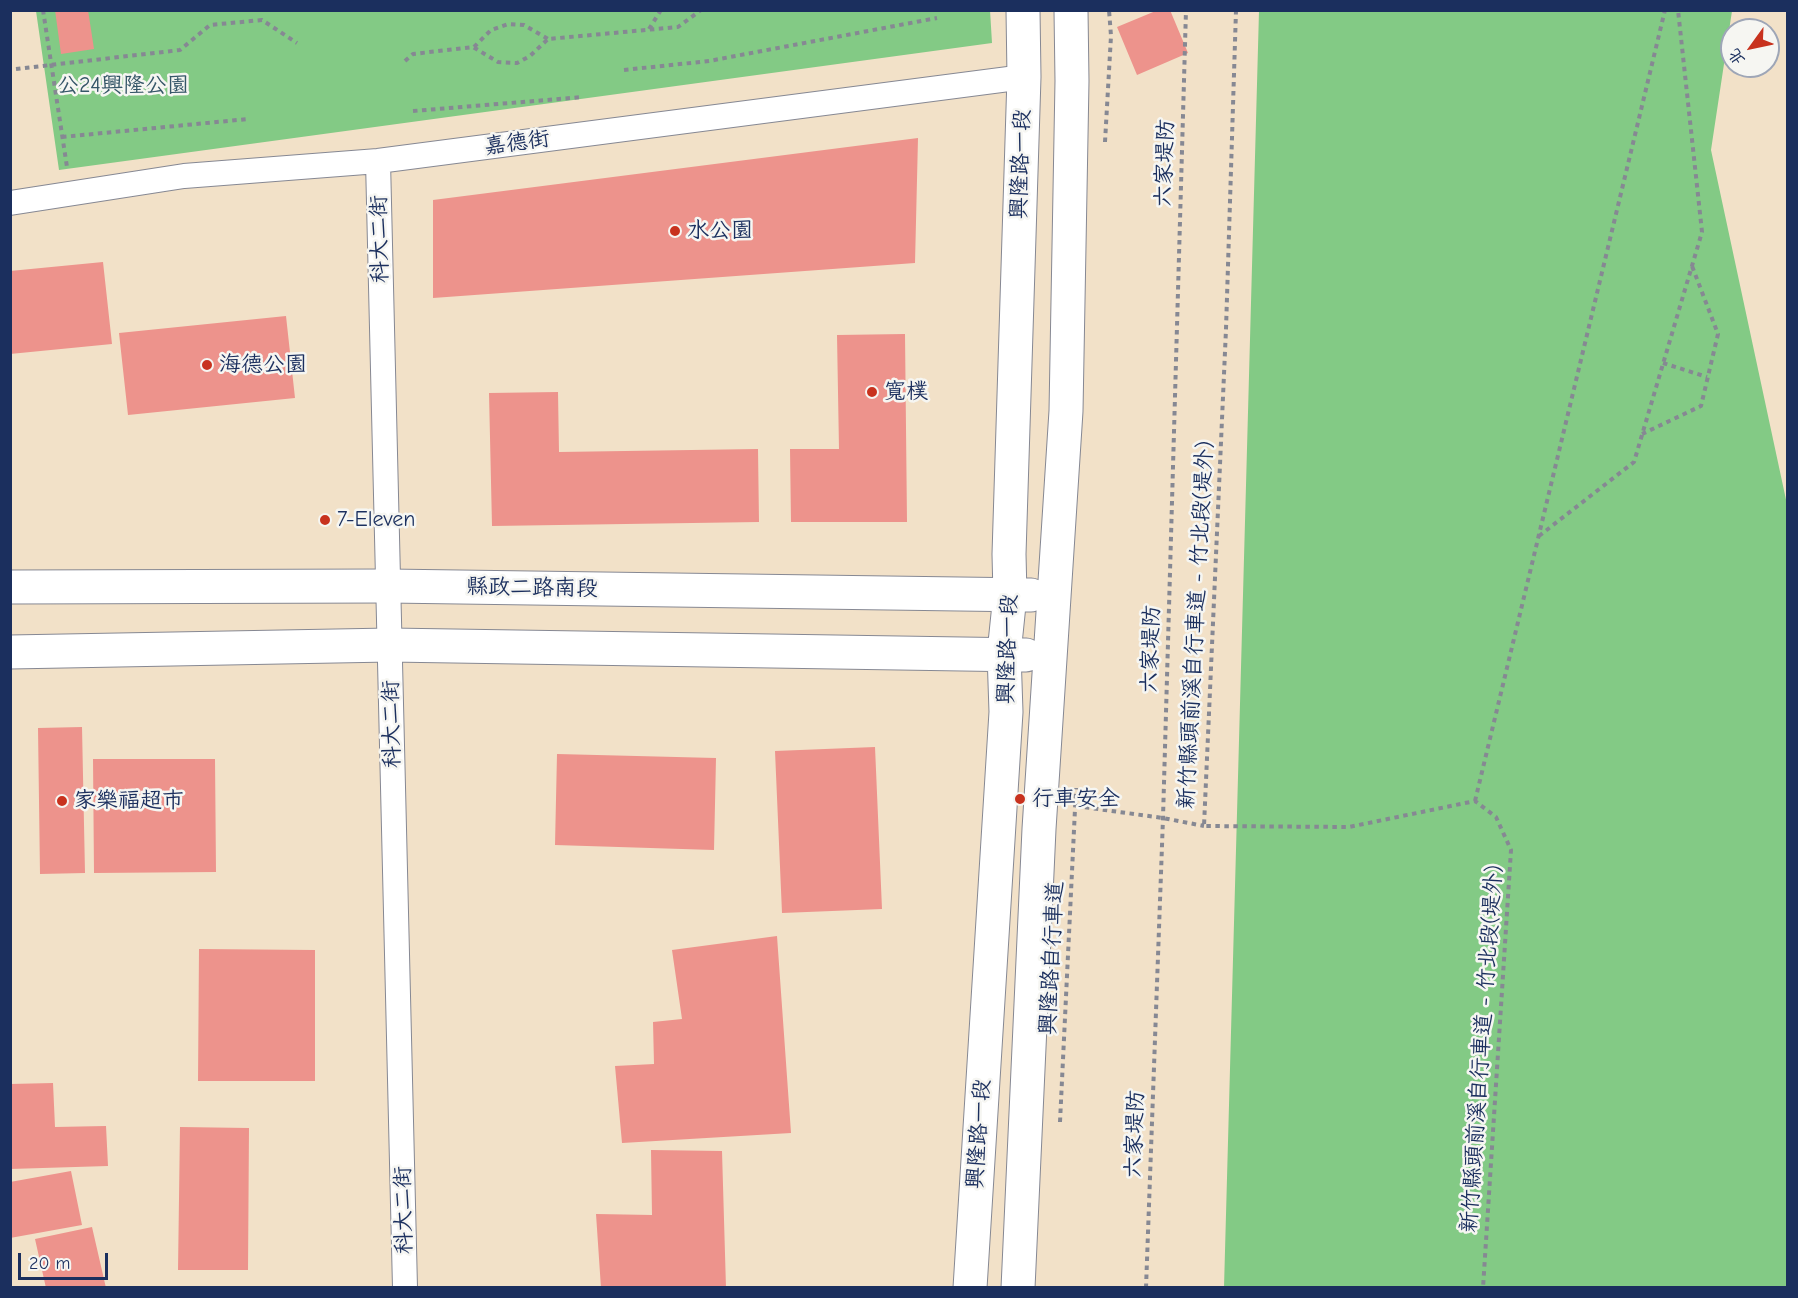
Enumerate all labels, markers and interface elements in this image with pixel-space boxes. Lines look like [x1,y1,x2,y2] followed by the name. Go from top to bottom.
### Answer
[1720,18,1780,78] north arrow
[1725,45,1748,68] text: 北
[57,73,189,99] park label: 公24興隆公園
[1006,109,1036,219] street label: 興隆路一段
[1150,119,1180,207] street label: 六家堤防
[482,125,552,161] street label: 嘉德街
[366,195,394,283] street label: 科大二街
[687,218,753,244] place label: 水公園
[668,224,682,238] marker: 水公園
[219,352,307,378] place label: 海德公園
[200,358,214,372] marker: 海德公園
[884,379,928,405] place label: 寬樸
[865,385,879,399] marker: 寬樸
[1173,440,1219,810] street label: 新竹縣頭前溪自行車道 - 竹北段(堤外)
[337,507,416,533] place label: 7-Eleven
[318,513,332,527] marker: 7-Eleven
[466,574,598,602] street label: 縣政二路南段
[993,594,1023,704] street label: 興隆路一段
[1136,605,1166,693] street label: 六家堤防
[378,680,406,768] street label: 科大二街
[1032,786,1120,812] place label: 行車安全
[74,788,184,814] place label: 家樂福超市
[1013,792,1027,806] marker: 行車安全
[55,794,69,808] marker: 家樂福超市
[1456,864,1508,1234] street label: 新竹縣頭前溪自行車道 - 竹北段(堤外)
[1035,880,1069,1036] street label: 興隆路自行車道
[962,1078,996,1190] street label: 興隆路一段
[1120,1090,1150,1178] street label: 六家堤防
[390,1166,418,1254] street label: 科大二街
[21,1241,111,1279] scale bar
[29,1253,70,1274] text: 20 m

